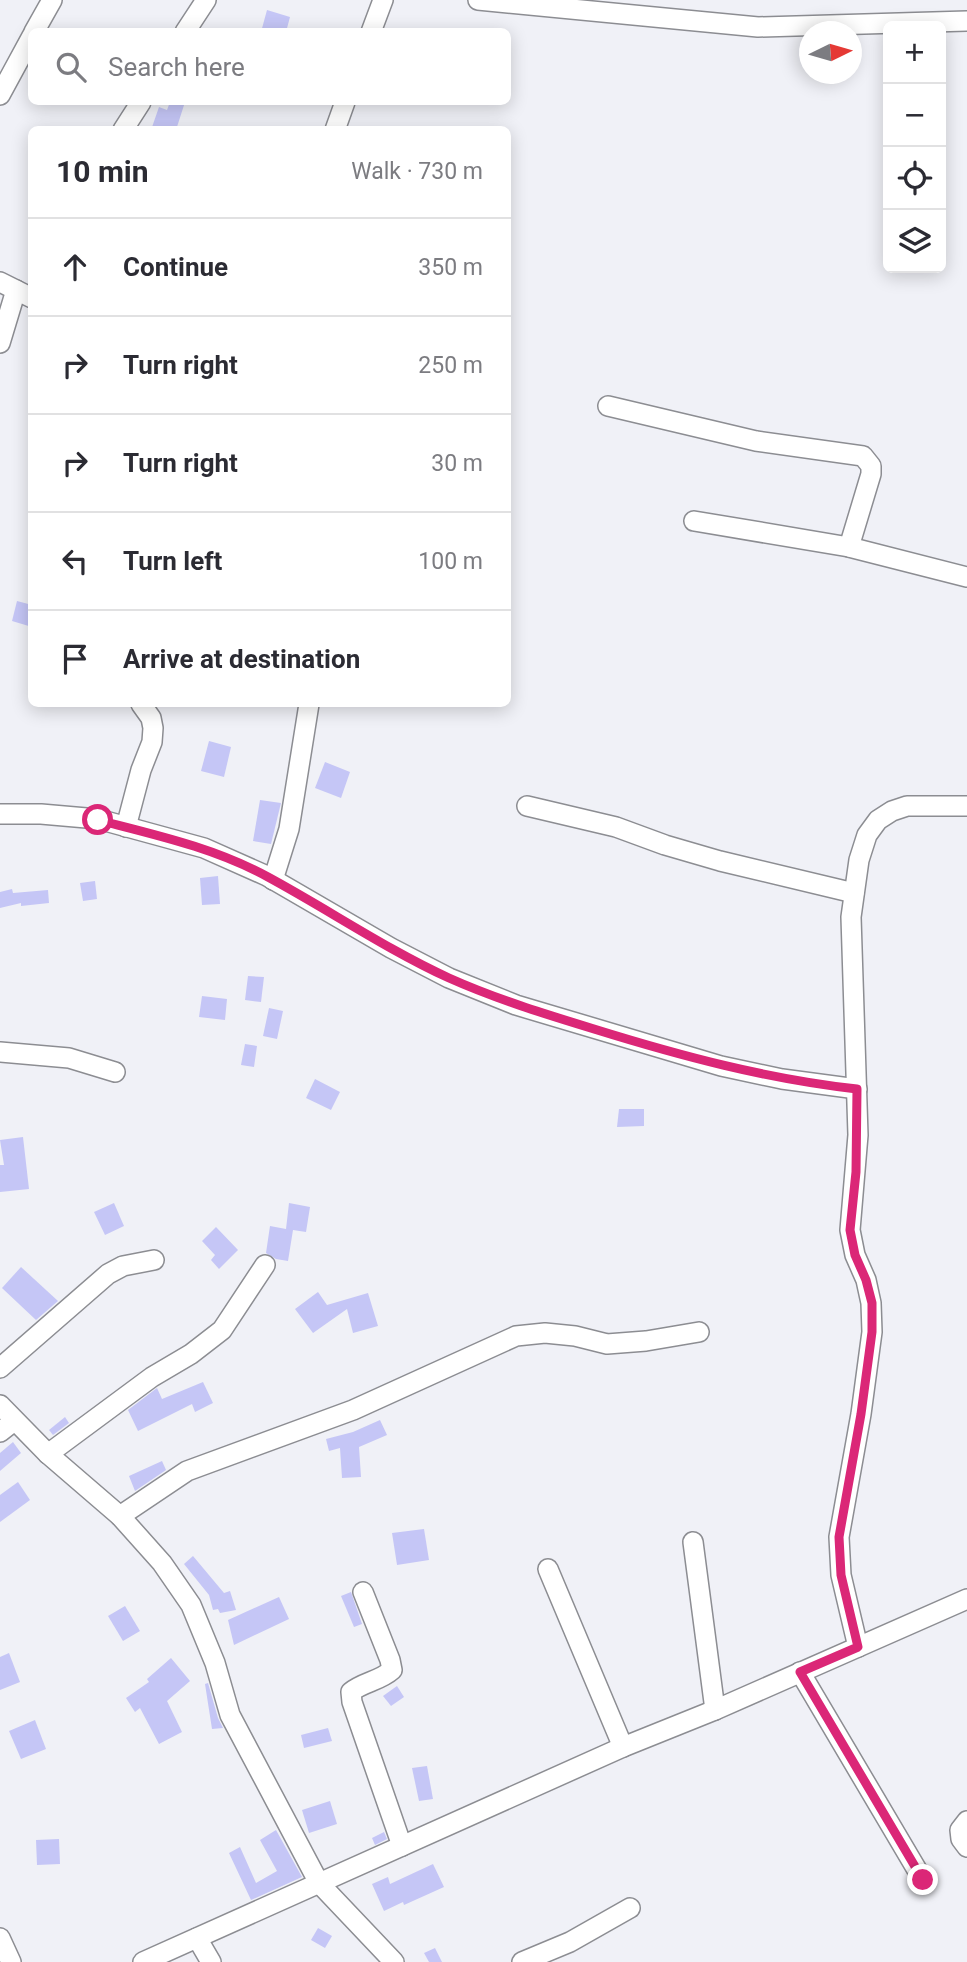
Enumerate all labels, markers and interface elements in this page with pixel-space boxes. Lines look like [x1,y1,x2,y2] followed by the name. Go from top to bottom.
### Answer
[799,21,862,84] north arrow
[883,21,946,273] map controls
[883,21,946,84] button: +
[28,28,511,105] search box
[52,48,90,86] icon: search
[108,52,245,82] text: Search here
[883,84,946,147] button: −
[883,147,946,210] button: locate
[56,154,149,189] text: 10 min
[351,158,483,185] text: Walk · 730 m
[883,210,946,273] button: layers
[56,248,94,286] icon: ahead
[123,252,228,282] text: Continue
[418,254,483,281] text: 350 m
[56,346,94,384] icon: right
[123,350,238,380] text: Turn right
[418,352,483,379] text: 250 m
[56,444,94,482] icon: right
[123,448,238,478] text: Turn right
[431,450,483,477] text: 30 m
[56,542,94,580] icon: left
[123,546,222,576] text: Turn left
[418,548,483,575] text: 100 m
[56,640,94,678] icon: arrive
[123,644,360,674] text: Arrive at destination
[82,804,113,835] route start
[907,1864,938,1895] route end

